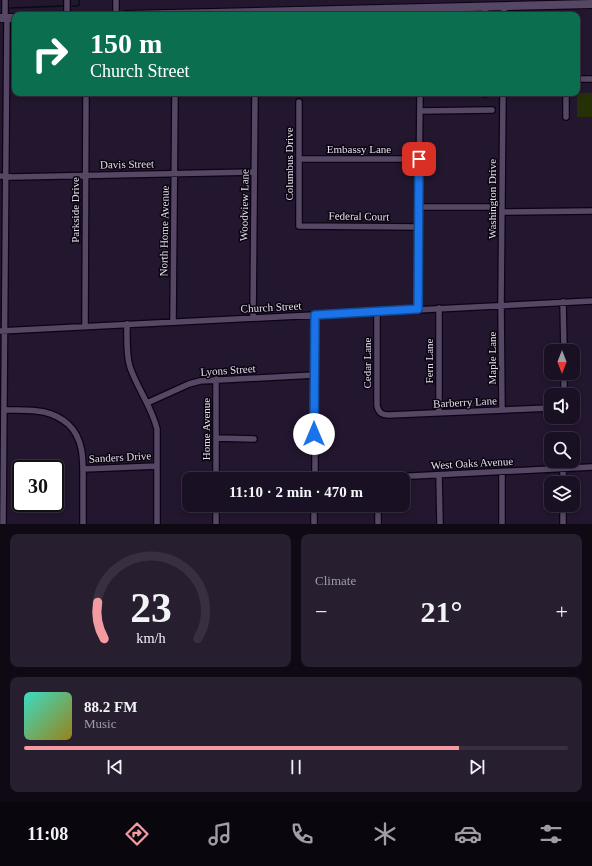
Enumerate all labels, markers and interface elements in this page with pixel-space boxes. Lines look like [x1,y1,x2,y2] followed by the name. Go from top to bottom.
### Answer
[24,28,76,80] icon: right
[90,28,162,59] text: 150 m
[90,61,189,81] text: Church Street
[283,127,295,201] street label: Columbus Drive
[402,142,436,176] pin
[327,143,391,155] street label: Embassy Lane
[408,148,430,170] icon: arrive
[100,158,154,170] street label: Davis Street
[486,159,498,239] street label: Washington Drive
[237,169,251,241] street label: Woodview Lane
[69,177,81,243] street label: Parkside Drive
[157,185,171,277] street label: North Home Avenue
[329,209,389,223] street label: Federal Court
[240,299,302,315] street label: Church Street
[486,331,498,384] street label: Maple Lane
[361,337,373,389] street label: Cedar Lane
[423,338,435,383] street label: Fern Lane
[544,344,580,380] north arrow
[544,344,580,512] map controls
[200,362,256,378] street label: Lyons Street
[544,388,580,424] button: sound
[433,394,497,410] street label: Barberry Lane
[200,398,212,460] street label: Home Avenue
[293,413,335,455] position arrow
[544,432,580,468] button: search
[88,449,152,465] street label: Sanders Drive
[430,455,514,471] street label: West Oaks Avenue
[12,460,64,512] speed limit sign: 30
[544,476,580,512] button: layers
[229,484,363,500] text: 11:10 · 2 min · 470 m
[315,573,356,588] text: Climate
[130,584,171,630] text: 23
[421,595,463,628] text: 21°
[315,599,327,624] text: −
[556,599,568,624] text: +
[136,629,165,645] text: km/h
[84,699,137,715] text: 88.2 FM
[84,716,117,731] text: Music
[104,756,126,778] icon: previous
[285,756,307,778] icon: pause
[466,756,488,778] icon: next
[123,820,151,848] icon: directions
[206,820,234,848] icon: music
[288,820,316,848] icon: phone
[371,820,399,848] icon: climate
[454,820,482,848] icon: car
[537,820,565,848] icon: filters
[27,824,68,844] text: 11:08

